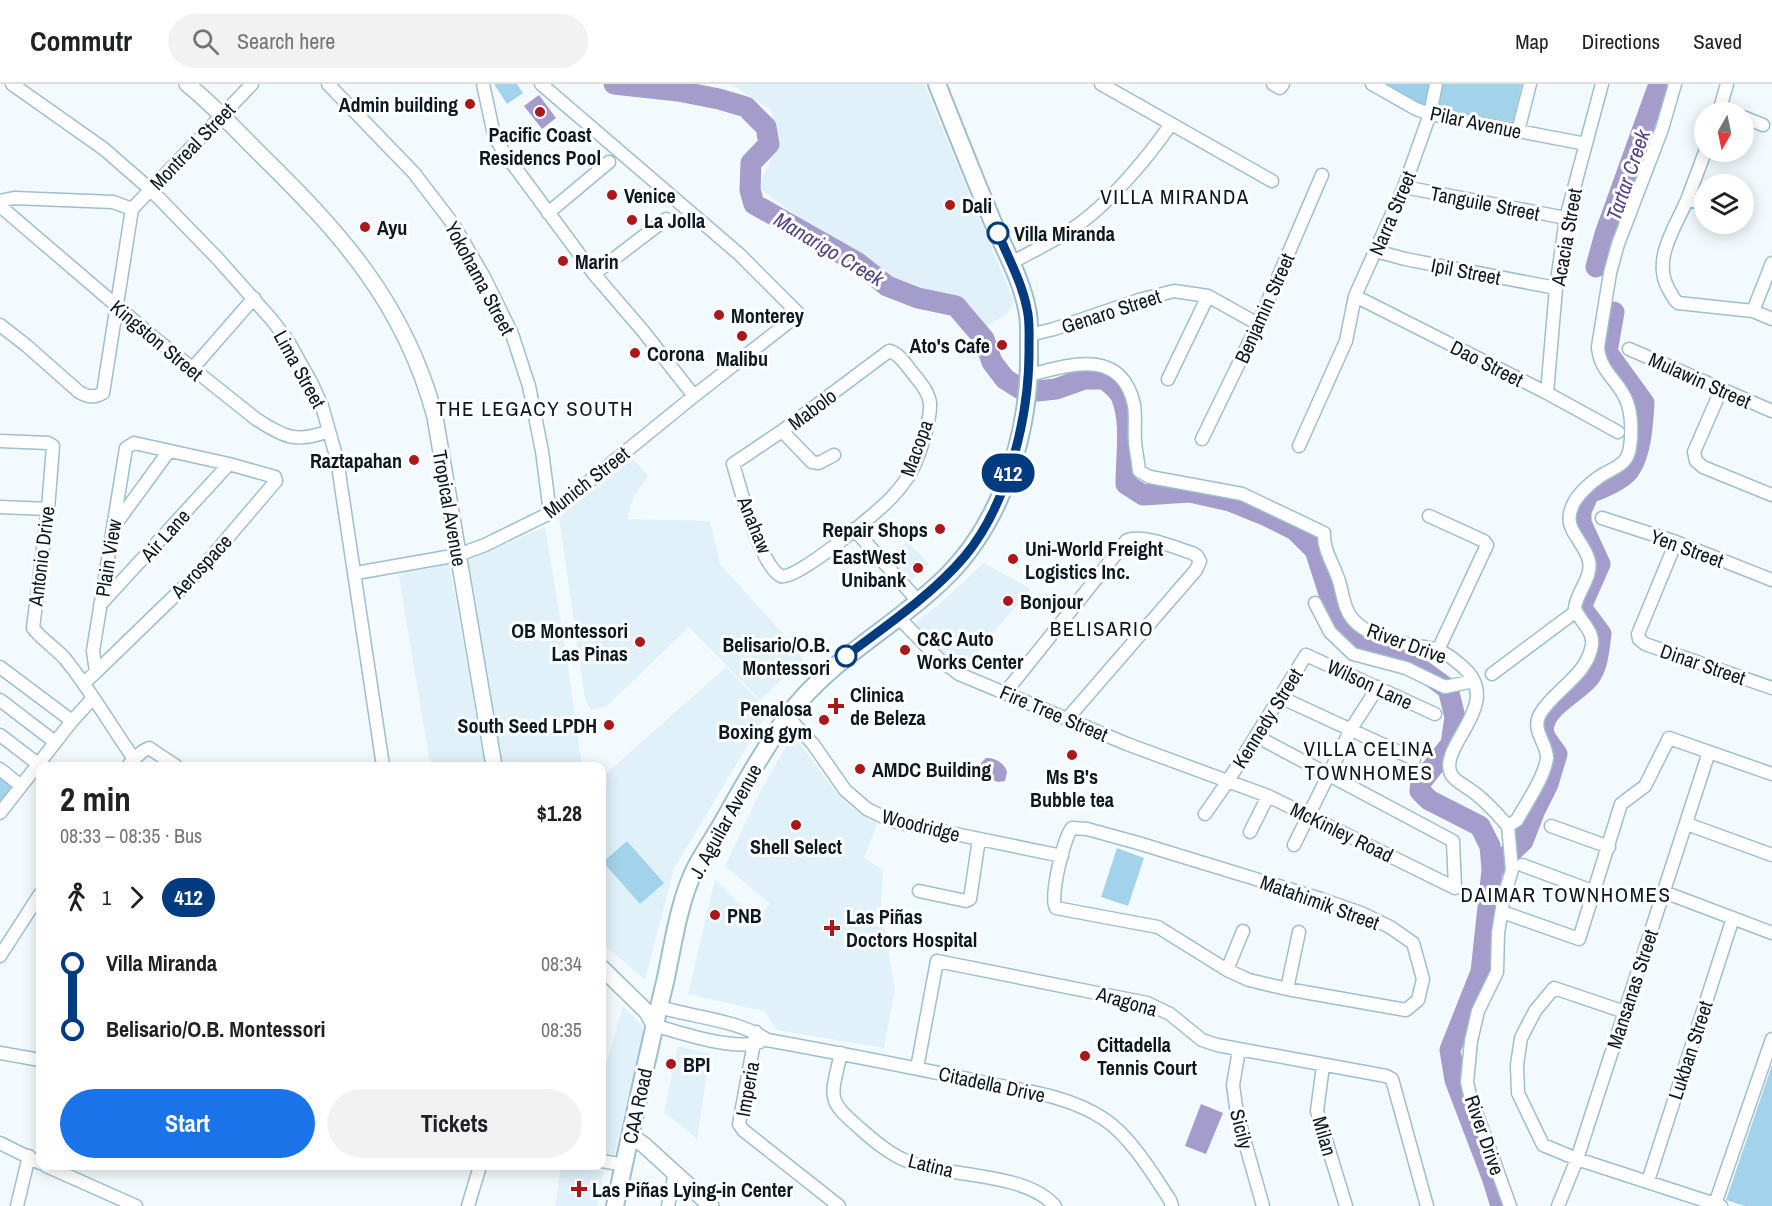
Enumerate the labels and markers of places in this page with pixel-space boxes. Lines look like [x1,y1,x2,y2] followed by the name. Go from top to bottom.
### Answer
[339,91,458,118] place label: Admin building
[463,97,477,111] marker: Admin building
[533,105,547,119] marker: Pacific Coast Residencs Pool
[479,121,601,171] place label: Pacific Coast Residencs Pool
[624,182,676,209] place label: Venice
[605,188,619,202] marker: Venice
[962,192,992,219] place label: Dali
[943,198,957,212] marker: Dali
[644,207,705,234] place label: La Jolla
[625,213,639,227] marker: La Jolla
[377,214,407,241] place label: Ayu
[358,220,372,234] marker: Ayu
[1014,220,1115,247] place label: Villa Miranda
[987,222,1009,244] marker: Villa Miranda
[575,248,619,275] place label: Marin
[556,254,570,268] marker: Marin
[731,302,805,329] place label: Monterey
[712,308,726,322] marker: Monterey
[735,329,749,343] marker: Malibu
[910,332,990,359] place label: Ato's Cafe
[995,338,1009,352] marker: Ato's Cafe
[647,340,704,367] place label: Corona
[716,345,768,372] place label: Malibu
[628,346,642,360] marker: Corona
[310,447,402,474] place label: Raztapahan
[407,453,421,467] marker: Raztapahan
[822,516,928,543] place label: Repair Shops
[933,522,947,536] marker: Repair Shops
[1025,535,1164,585] place label: Uni-World Freight Logistics Inc.
[832,543,907,593] place label: EastWest Unibank
[1006,552,1020,566] marker: Uni-World Freight Logistics Inc.
[911,561,925,575] marker: EastWest Unibank
[1020,588,1083,615] place label: Bonjour
[1001,594,1015,608] marker: Bonjour
[511,617,628,667] place label: OB Montessori Las Pinas
[917,625,1024,675] place label: C&C Auto Works Center
[722,631,830,681] place label: Belisario/O.B. Montessori
[633,635,647,649] marker: OB Montessori Las Pinas
[898,643,912,657] marker: C&C Auto Works Center
[835,645,857,667] marker: Belisario/O.B. Montessori
[850,681,926,731] place label: Clinica de Beleza
[718,695,812,745] place label: Penalosa Boxing gym
[827,697,845,715] marker: Clinica de Beleza
[458,712,597,739] place label: South Seed LPDH
[817,713,831,727] marker: Penalosa Boxing gym
[602,718,616,732] marker: South Seed LPDH
[1065,748,1079,762] marker: Ms B's Bubble tea
[872,756,991,783] place label: AMDC Building
[853,762,867,776] marker: AMDC Building
[1030,763,1114,813] place label: Ms B's Bubble tea
[789,818,803,832] marker: Shell Select
[750,833,843,860] place label: Shell Select
[727,902,762,929] place label: PNB
[846,903,977,953] place label: Las Piñas Doctors Hospital
[708,908,722,922] marker: PNB
[823,919,841,937] marker: Las Piñas Doctors Hospital
[1097,1031,1197,1081] place label: Cittadella Tennis Court
[1078,1049,1092,1063] marker: Cittadella Tennis Court
[683,1051,710,1078] place label: BPI
[664,1057,678,1071] marker: BPI
[592,1176,793,1203] place label: Las Piñas Lying-in Center
[570,1180,588,1198] marker: Las Piñas Lying-in Center

